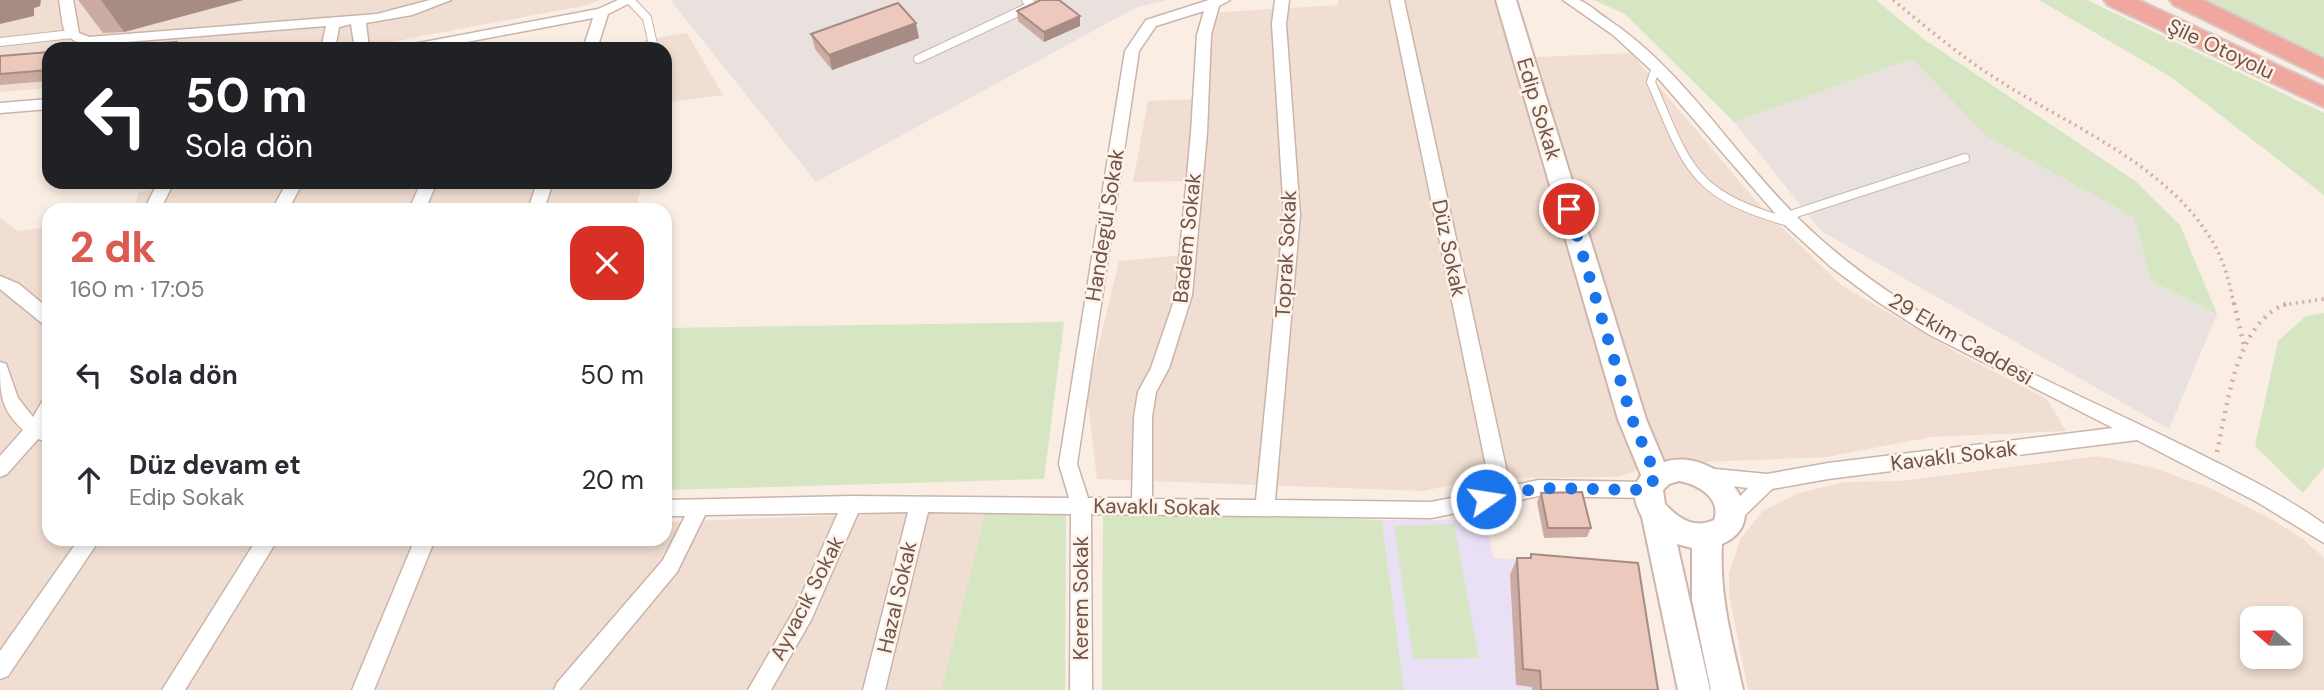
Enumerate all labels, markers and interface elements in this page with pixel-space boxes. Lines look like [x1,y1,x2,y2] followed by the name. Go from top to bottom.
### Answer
[2163,12,2279,86] street label: Şile Otoyolu
[1510,54,1568,164] street label: Edip Sokak
[185,63,308,127] text: 50 m
[70,70,161,161] icon: left
[185,125,313,167] text: Sola dön
[1079,146,1131,303] street label: Handegül Sokak
[1166,171,1208,304] street label: Badem Sokak
[1539,179,1599,239] pin
[1269,189,1303,319] street label: Toprak Sokak
[1550,190,1588,228] icon: arrive
[1425,197,1473,300] street label: Düz Sokak
[70,220,156,275] text: 2 dk
[570,226,644,300] button: close
[70,274,205,304] text: 160 m · 17:05
[1884,286,2038,392] street label: 29 Ekim Caddesi
[70,356,108,394] icon: left
[129,358,238,392] text: Sola dön
[580,358,644,392] text: 50 m
[1889,434,2019,478] street label: Kavaklı Sokak
[129,448,301,482] text: Düz devam et
[70,461,108,499] icon: ahead
[1449,462,1523,536] position arrow
[581,463,644,497] text: 20 m
[129,482,245,512] text: Edip Sokak
[1093,492,1221,522] street label: Kavaklı Sokak
[764,531,851,665] street label: Ayvacık Sokak
[1067,535,1095,660] street label: Kerem Sokak
[871,538,924,656] street label: Hazal Sokak
[2240,606,2303,668] north arrow
[2240,606,2303,669] map controls

